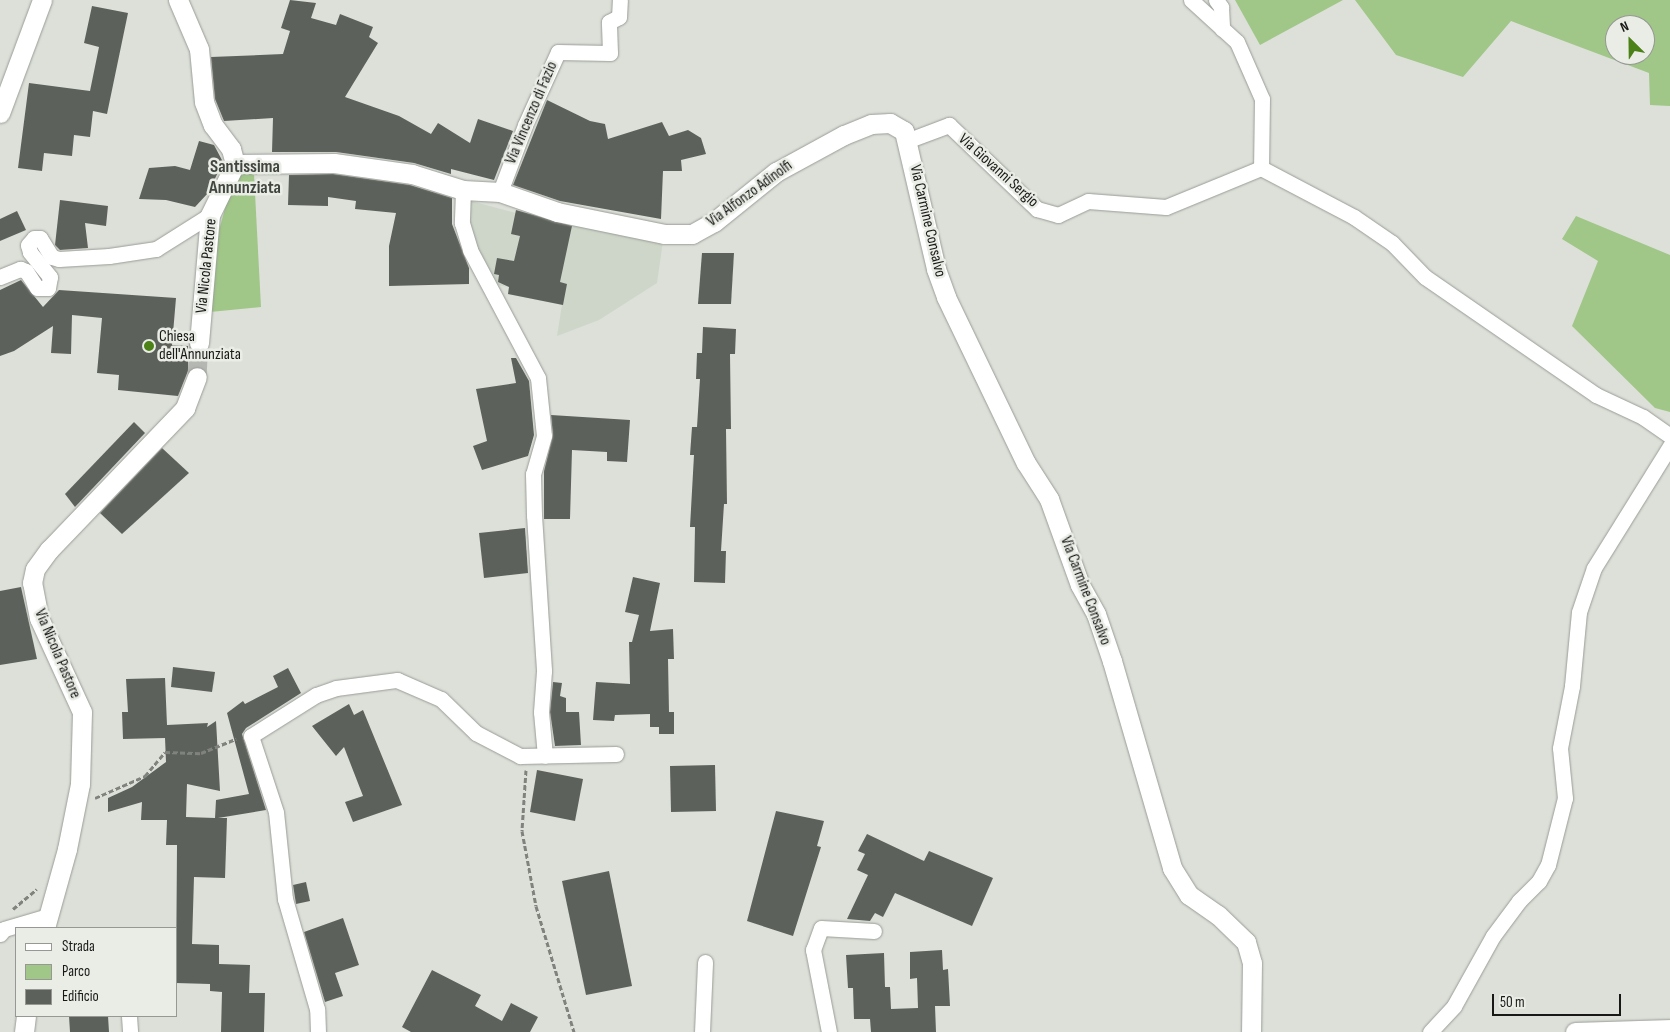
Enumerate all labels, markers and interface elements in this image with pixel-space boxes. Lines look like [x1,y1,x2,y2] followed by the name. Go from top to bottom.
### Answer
[1605,15,1655,65] north arrow
[1618,17,1631,36] text: N
[502,59,562,167] street label: Via Vincenzo di Fazio
[954,130,1042,212] street label: Via Giovanni Sergio
[209,157,281,200] district label: Santissima Annunziata
[703,157,797,231] street label: Via Alfonzo Adinolfi
[905,163,949,279] street label: Via Carmine Consalvo
[192,218,222,314] street label: Via Nicola Pastore
[159,327,241,365] place label: Chiesa dell'Annunziata
[143,340,155,352] marker: Chiesa dell'Annunziata
[1055,534,1115,648] street label: Via Carmine Consalvo
[30,606,84,702] street label: Via Nicola Pastore
[15,927,178,1017] legend
[62,937,95,956] text: Strada
[62,962,90,981] text: Parco
[1495,984,1624,1016] scale bar
[62,987,99,1006] text: Edificio
[1500,993,1525,1012] text: 50 m

